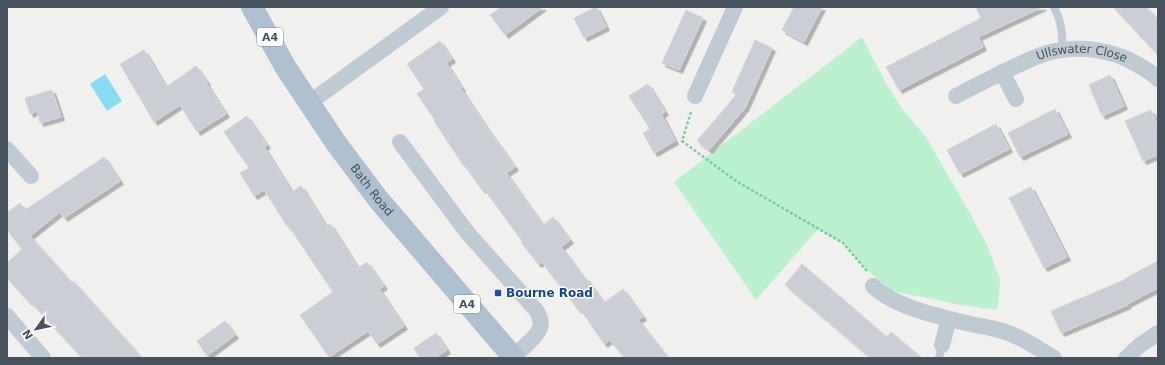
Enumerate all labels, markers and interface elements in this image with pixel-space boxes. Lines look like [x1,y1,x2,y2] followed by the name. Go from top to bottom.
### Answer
[257,28,283,46] road number: A4
[1034,42,1129,65] street label: Ullswater Close
[347,161,396,219] street label: Bath Road
[506,286,593,300] place label: Bourne Road
[493,288,503,298] marker: Bourne Road
[454,295,480,313] road number: A4
[16,309,56,349] north arrow
[20,327,36,342] text: N

